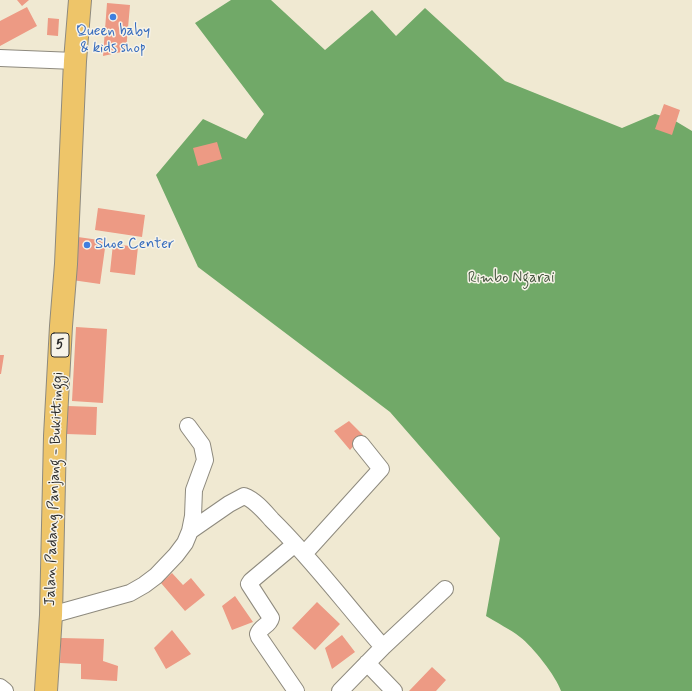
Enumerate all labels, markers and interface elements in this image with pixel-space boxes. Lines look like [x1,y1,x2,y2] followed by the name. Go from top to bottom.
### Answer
[108,12,118,22] marker: Queen baby & kids shop
[76,23,150,58] place label: Queen baby & kids shop
[95,236,174,254] place label: Shoe Center
[82,240,92,250] marker: Shoe Center
[468,270,554,288] park label: Rimbo Ngarai
[51,333,69,357] road number: 5
[42,371,68,607] street label: Jalan Padang Panjang - Bukittinggi

